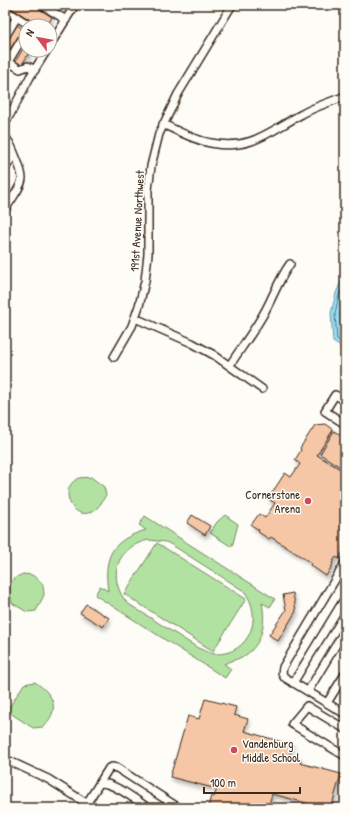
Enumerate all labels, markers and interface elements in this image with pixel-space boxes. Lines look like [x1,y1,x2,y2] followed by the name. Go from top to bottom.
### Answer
[18,18,58,58] north arrow
[22,26,37,39] text: N
[126,169,148,272] street label: 191st Avenue Northwest
[245,486,300,517] place label: Cornerstone Arena
[303,496,313,506] marker: Cornerstone Arena
[242,735,301,766] place label: Vandenburg Middle School
[229,745,239,755] marker: Vandenburg Middle School
[204,769,300,795] scale bar
[210,774,236,791] text: 100 m

